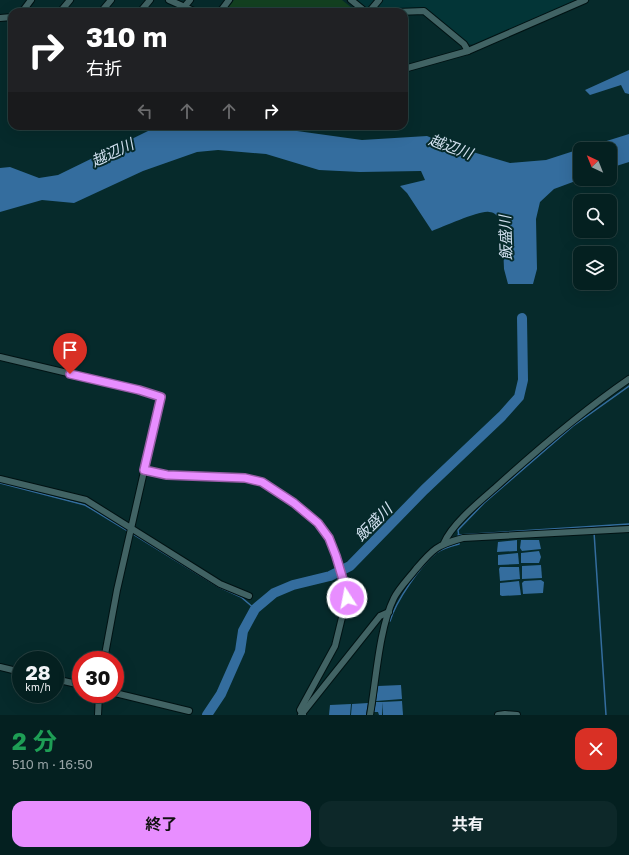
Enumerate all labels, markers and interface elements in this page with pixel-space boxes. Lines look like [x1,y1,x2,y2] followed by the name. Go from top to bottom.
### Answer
[86,20,167,53] text: 310 m
[20,24,72,76] icon: right
[86,57,122,79] text: 右折
[134,100,156,122] icon: left
[176,100,198,122] icon: ahead
[218,100,240,122] icon: ahead
[260,100,282,122] icon: right
[427,130,477,163] water label: 越辺川
[88,133,138,170] water label: 越辺川
[573,142,617,186] north arrow
[573,142,617,290] map controls
[573,194,617,238] button: search
[495,213,515,261] water label: 飯盛川
[573,246,617,290] button: layers
[53,333,87,374] pin
[59,339,81,361] icon: arrive
[351,498,397,544] water label: 飯盛川
[326,577,368,619] position arrow
[72,651,124,703] speed limit sign: 30
[25,660,50,684] text: 28
[25,681,51,693] text: km/h
[12,726,57,755] text: 2 分
[575,728,617,770] button: close
[12,756,93,772] text: 510 m · 16:50
[12,801,311,847] button: 終了
[319,801,617,847] button: 共有

